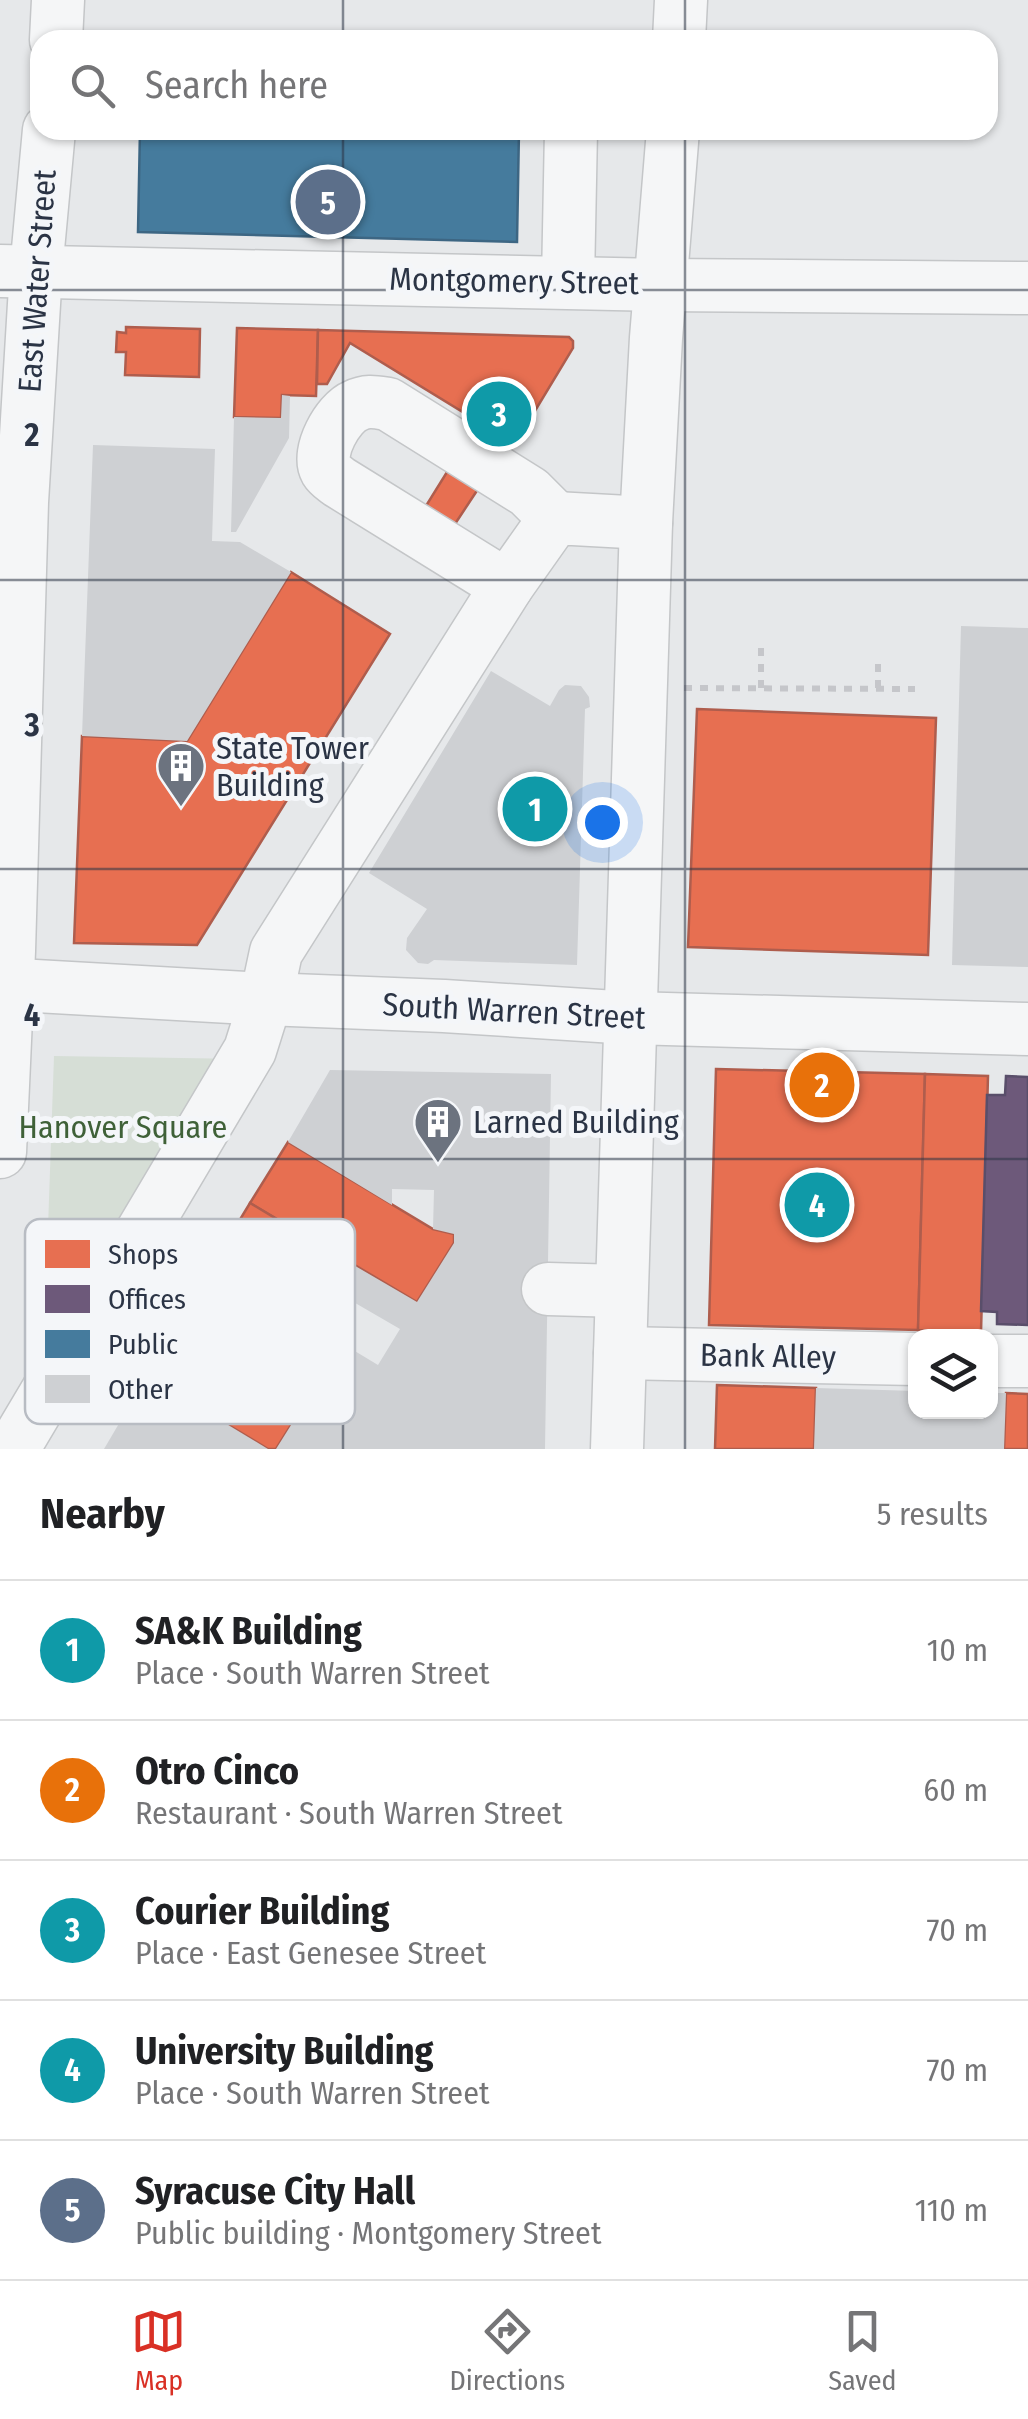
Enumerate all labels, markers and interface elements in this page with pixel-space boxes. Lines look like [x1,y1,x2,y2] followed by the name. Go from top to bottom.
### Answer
[30,30,998,140] search box
[65,58,120,113] icon: search
[145,62,328,108] text: Search here
[296,164,360,240] pin: 5
[10,168,64,394] street label: East Water Street
[389,260,640,302] street label: Montgomery Street
[466,376,532,452] pin: 3
[24,416,40,454] text: 2
[23,706,40,744] text: 3
[216,729,369,804] place label: State Tower Building
[155,740,207,808] building icon: State Tower Building
[502,772,568,846] pin: 1
[577,797,628,848] your location
[382,985,647,1037] street label: South Warren Street
[24,996,40,1034] text: 4
[790,1048,854,1122] pin: 2
[412,1096,464,1164] building icon: Larned Building
[473,1103,679,1141] place label: Larned Building
[19,1108,227,1146] park label: Hanover Square
[784,1168,850,1242] pin: 4
[25,1219,355,1424] legend
[108,1238,178,1271] text: Shops
[108,1283,186,1316] text: Offices
[108,1328,178,1361] text: Public
[908,1329,998,1419] map controls
[908,1329,998,1419] button: layers
[700,1336,837,1376] street label: Bank Alley
[108,1373,173,1406] text: Other
[40,1489,165,1539] text: Nearby
[877,1495,988,1533] text: 5 results
[135,1608,362,1654] text: SA&K Building
[66,1631,79,1669] text: 1
[927,1631,988,1669] text: 10 m
[135,1654,489,1692] text: Place · South Warren Street
[135,1748,299,1794] text: Otro Cinco
[65,1771,80,1809] text: 2
[923,1771,988,1809] text: 60 m
[135,1794,562,1832] text: Restaurant · South Warren Street
[135,1888,389,1934] text: Courier Building
[65,1911,80,1949] text: 3
[927,1911,988,1949] text: 70 m
[135,1934,486,1972] text: Place · East Genesee Street
[135,2028,434,2074] text: University Building
[64,2051,81,2089] text: 4
[927,2051,988,2089] text: 70 m
[135,2074,489,2112] text: Place · South Warren Street
[135,2168,415,2214] text: Syracuse City Hall
[65,2191,80,2229] text: 5
[915,2191,988,2229] text: 110 m
[135,2214,601,2252] text: Public building · Montgomery Street
[131,2304,186,2397] tab: Map
[449,2304,565,2397] tab: Directions
[828,2304,897,2397] tab: Saved

